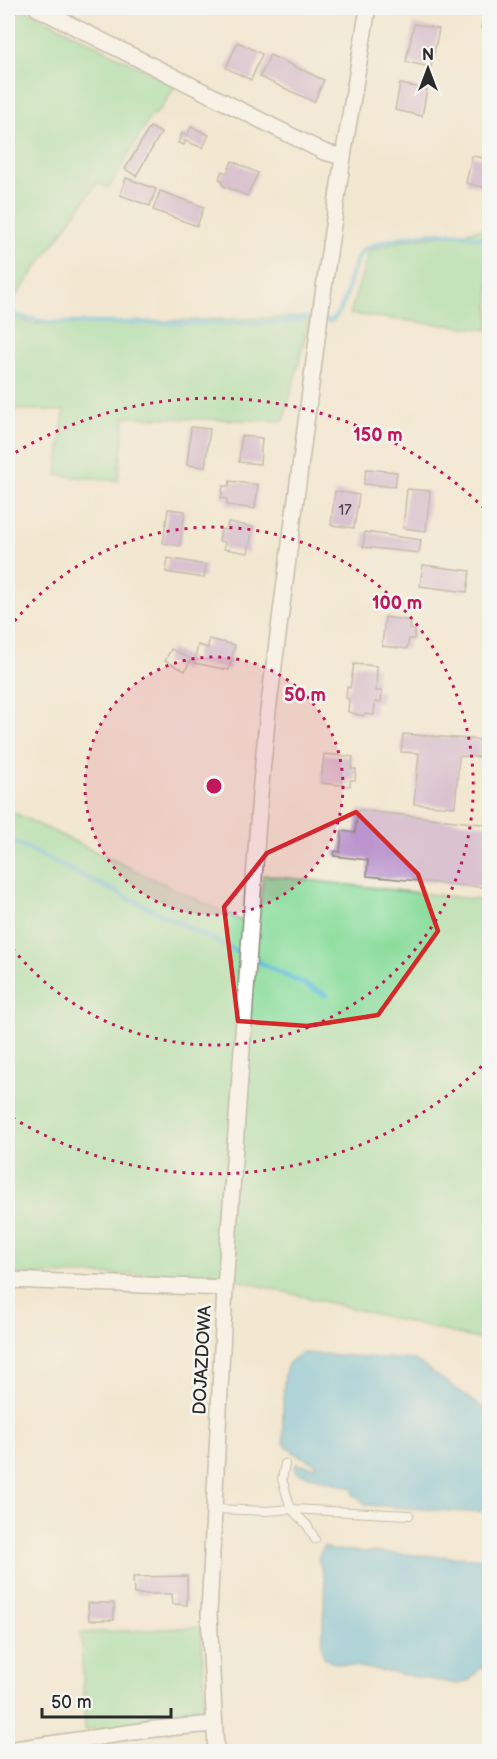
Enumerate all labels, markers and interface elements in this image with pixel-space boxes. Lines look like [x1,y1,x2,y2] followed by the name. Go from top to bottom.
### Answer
[398,39,458,99] north arrow
[422,46,434,65] text: N
[353,425,403,446] text: 150 m
[338,501,352,520] house number: 17
[372,593,422,614] text: 100 m
[284,685,326,706] text: 50 m
[204,776,224,796] centre of rings
[189,1305,216,1415] street label: DOJAZDOWA
[42,1681,171,1719] scale bar
[51,1692,92,1713] text: 50 m

